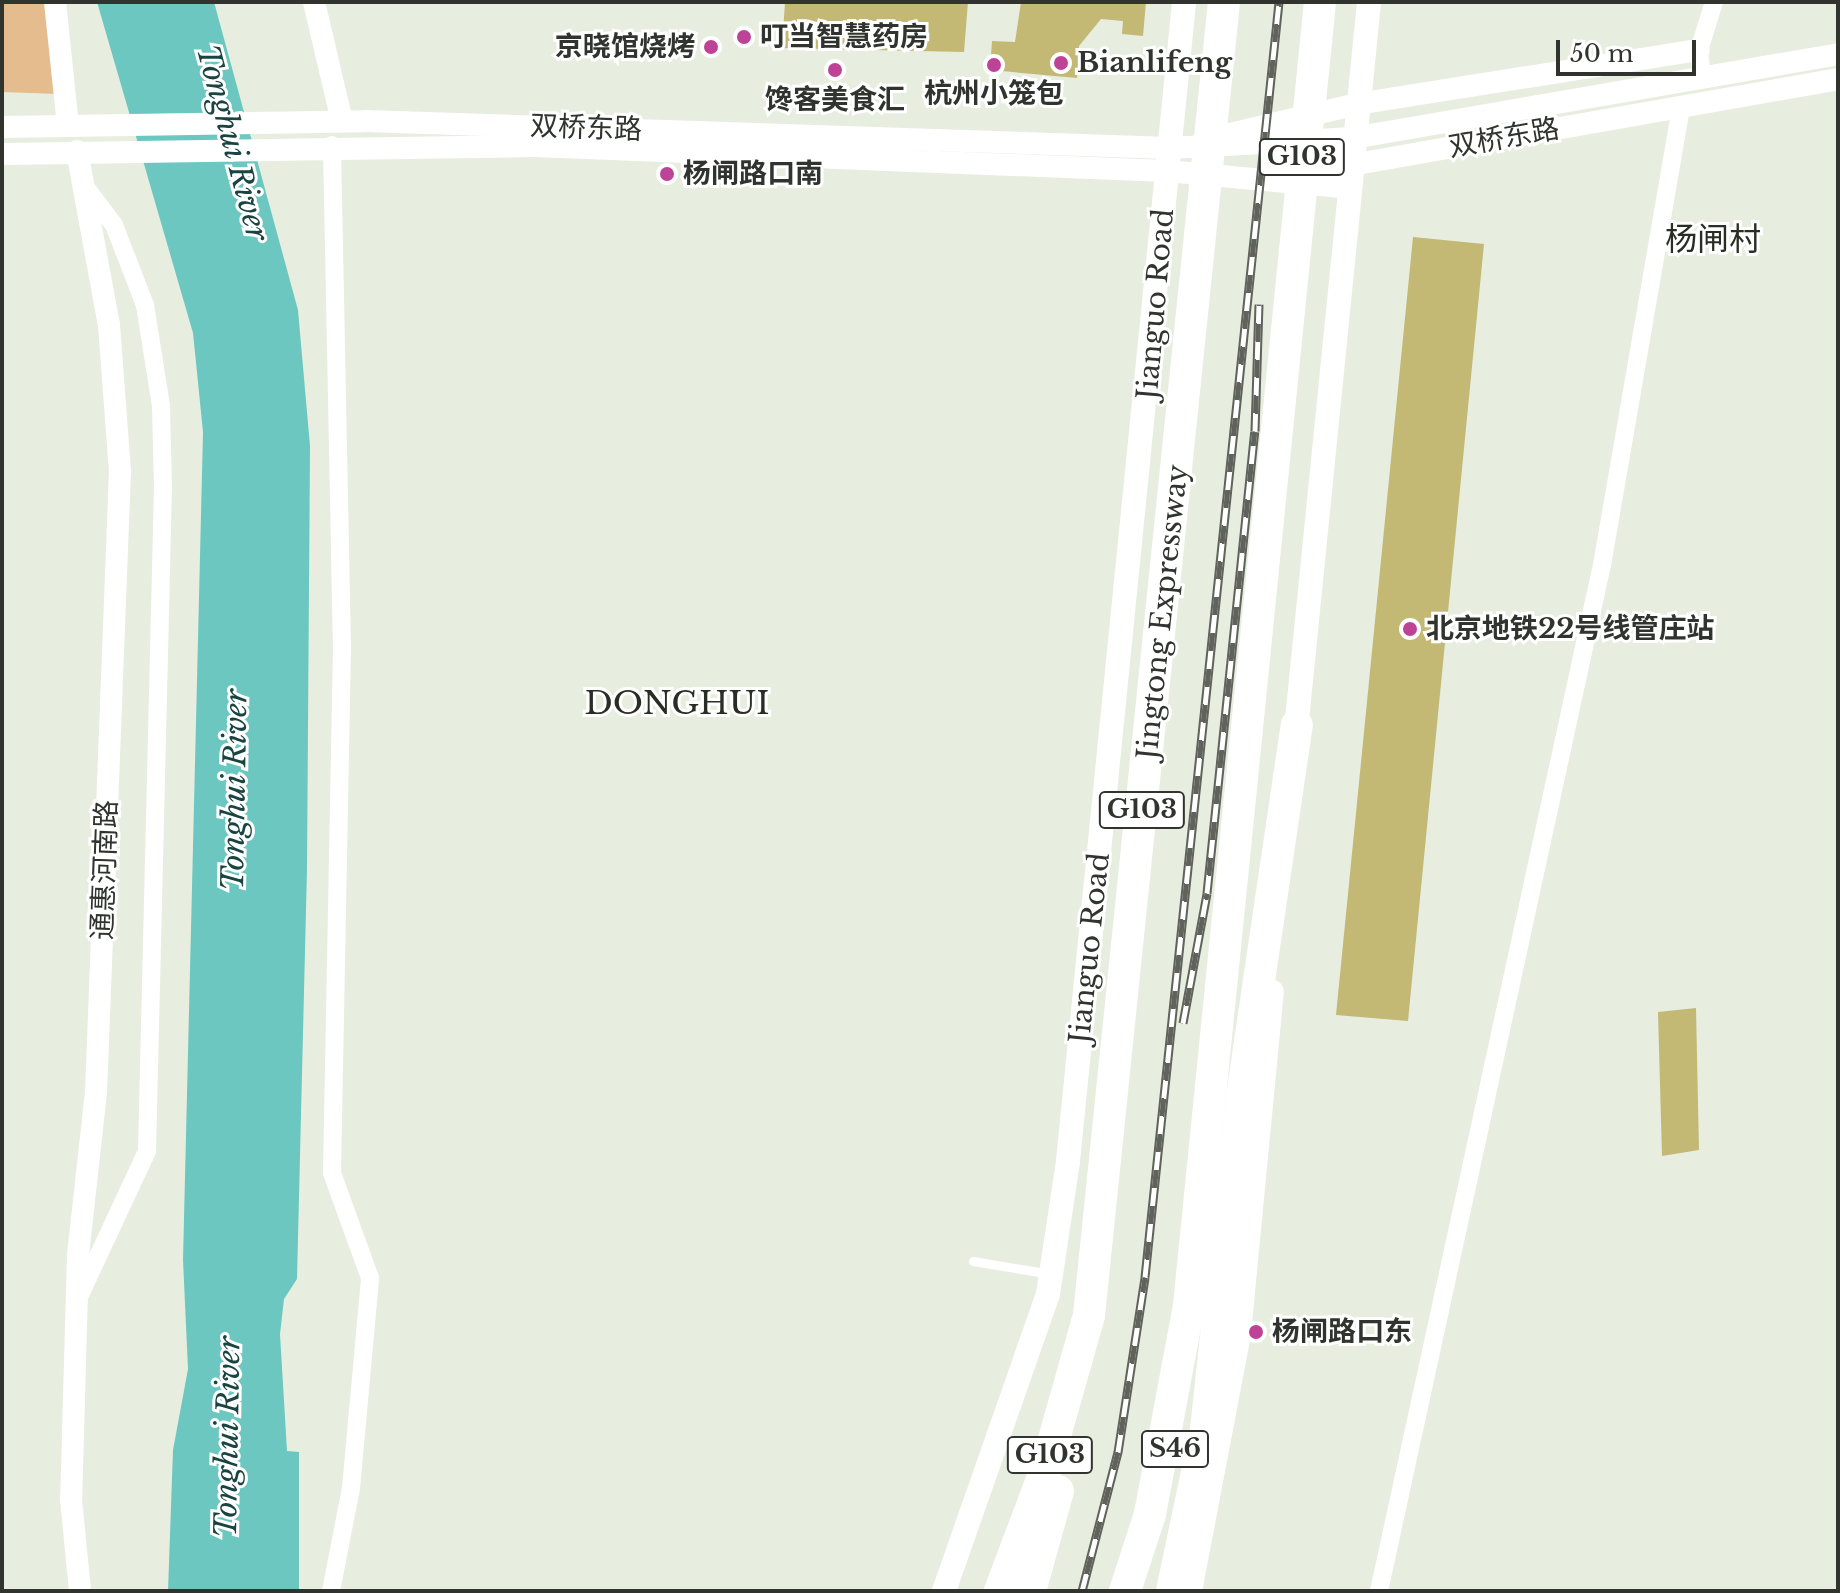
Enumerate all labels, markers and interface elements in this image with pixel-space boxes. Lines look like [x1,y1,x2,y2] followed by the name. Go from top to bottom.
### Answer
[760,20,928,54] place label: 叮当智慧药房
[1560,24,1700,74] scale bar
[735,28,753,46] marker: 叮当智慧药房
[555,30,695,64] place label: 京晓馆烧烤
[702,38,720,56] marker: 京晓馆烧烤
[1570,39,1633,68] text: 50 m
[188,41,276,245] water label: Tonghui River
[1077,46,1232,80] place label: Bianlifeng
[1052,54,1070,72] marker: Bianlifeng
[985,56,1003,74] marker: 杭州小笼包
[826,61,844,79] marker: 馋客美食汇
[924,77,1064,111] place label: 杭州小笼包
[765,83,905,117] place label: 馋客美食汇
[529,109,643,147] street label: 双桥东路
[1446,112,1562,164] street label: 双桥东路
[1258,135,1346,179] road number: G103
[683,157,823,191] place label: 杨闸路口南
[658,165,676,183] marker: 杨闸路口南
[1131,207,1181,401] street label: Jianguo Road
[1665,220,1761,258] district label: 杨闸村
[1131,463,1195,761] street label: Jingtong Expressway
[1426,612,1714,646] place label: 北京地铁22号线管庄站
[1401,620,1419,638] marker: 北京地铁22号线管庄站
[578,684,776,722] district label: DONGHUI
[215,689,255,891] water label: Tonghui River
[1098,788,1186,832] road number: G103
[86,799,124,941] street label: 通惠河南路
[1063,851,1117,1045] street label: Jianguo Road
[1272,1315,1412,1349] place label: 杨闸路口东
[1247,1323,1265,1341] marker: 杨闸路口东
[208,1336,248,1538] water label: Tonghui River
[1139,1427,1211,1471] road number: S46
[1006,1433,1094,1477] road number: G103

